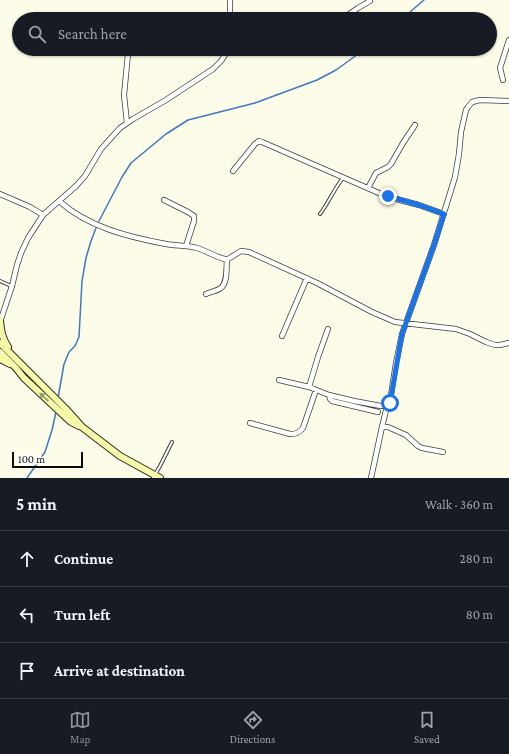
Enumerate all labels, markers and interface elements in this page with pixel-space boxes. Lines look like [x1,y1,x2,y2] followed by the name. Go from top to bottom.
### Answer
[12,12,497,56] search box
[26,23,48,45] icon: search
[58,26,127,42] text: Search here
[379,187,397,205] route end
[39,392,49,402] one-way arrow
[381,394,399,412] route start
[12,450,83,469] scale bar
[18,453,45,465] text: 100 m
[16,495,57,514] text: 5 min
[425,497,493,512] text: Walk · 360 m
[16,548,38,570] icon: ahead
[54,551,113,567] text: Continue
[460,551,493,566] text: 280 m
[16,604,38,626] icon: left
[54,607,110,623] text: Turn left
[466,607,493,622] text: 80 m
[16,660,38,682] icon: arrive
[54,663,185,679] text: Arrive at destination
[69,709,91,745] tab: Map
[230,709,275,745] tab: Directions
[414,709,440,745] tab: Saved

